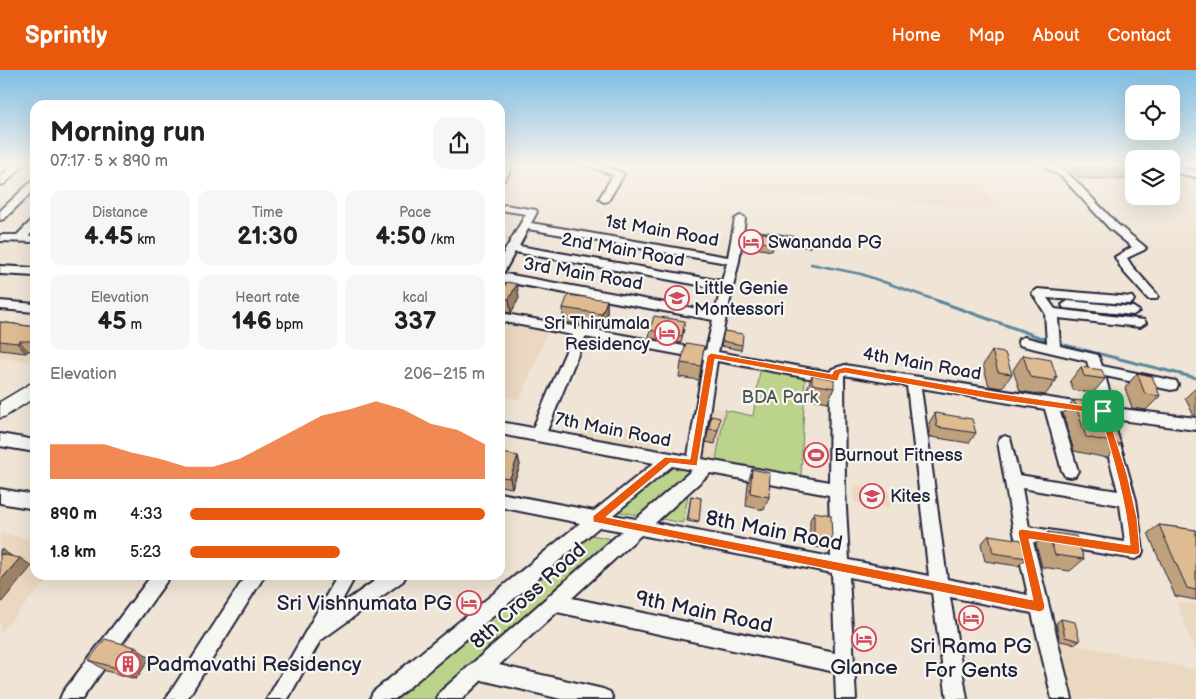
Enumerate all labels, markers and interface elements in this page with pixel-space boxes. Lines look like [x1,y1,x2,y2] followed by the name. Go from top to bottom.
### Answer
[25,21,107,50] text: Sprintly
[892,25,941,46] text: Home
[969,25,1005,46] text: Map
[1033,25,1080,46] text: About
[1108,25,1171,46] text: Contact
[1125,85,1180,205] map controls
[1125,85,1180,140] button: locate
[50,116,205,149] text: Morning run
[433,117,485,169] button: share
[1125,150,1180,205] button: layers
[50,152,168,171] text: 07:17 · 5 × 890 m
[92,204,148,221] text: Distance
[252,204,283,221] text: Time
[399,204,431,221] text: Pace
[604,211,720,251] street label: 1st Main Road
[84,221,133,252] text: 4.45
[237,221,298,252] text: 21:30
[376,221,426,252] text: 4:50
[560,229,686,271] street label: 2nd Main Road
[738,229,764,255] hotel icon: Swananda PG
[133,231,156,248] text: km
[426,231,455,248] text: /km
[768,232,882,253] place label: Swananda PG
[522,253,644,295] street label: 3rd Main Road
[694,278,789,320] place label: Little Genie Montessori
[664,285,690,311] school or university icon: Little Genie Montessori
[91,289,149,306] text: Elevation
[235,289,300,306] text: Heart rate
[403,289,428,306] text: kcal
[98,306,127,337] text: 45
[232,306,272,337] text: 146
[394,306,437,337] text: 337
[544,313,651,355] place label: Sri Thirumala Residency
[127,316,142,333] text: m
[272,316,303,333] text: bpm
[654,320,680,346] hotel icon: Sri Thirumala Residency
[861,343,983,385] street label: 4th Main Road
[50,365,117,384] text: Elevation
[404,365,485,384] text: 206–215 m
[742,387,819,408] park label: BDA Park
[1082,390,1124,432] pin
[1089,397,1117,425] icon: arrive
[553,408,673,452] street label: 7th Main Road
[803,442,829,468] sports icon: Burnout Fitness
[834,445,963,466] place label: Burnout Fitness
[859,483,885,509] school or university icon: Kites
[890,486,930,507] place label: Kites
[50,505,97,524] text: 890 m
[130,505,163,524] text: 4:33
[703,505,845,557] street label: 8th Main Road
[465,537,591,655] street label: 8th Cross Road
[50,543,96,562] text: 1.8 km
[130,543,161,562] text: 5:23
[633,585,775,639] street label: 9th Main Road
[456,590,482,616] hotel icon: Sri Vishnumata PG
[277,591,452,616] place label: Sri Vishnumata PG
[958,605,984,631] hotel icon: Sri Rama PG For Gents
[851,626,877,652] hotel icon: Glance
[910,634,1032,683] place label: Sri Rama PG For Gents
[115,651,141,677] building icon: Padmavathi Residency
[146,652,362,677] place label: Padmavathi Residency
[830,655,898,680] place label: Glance

